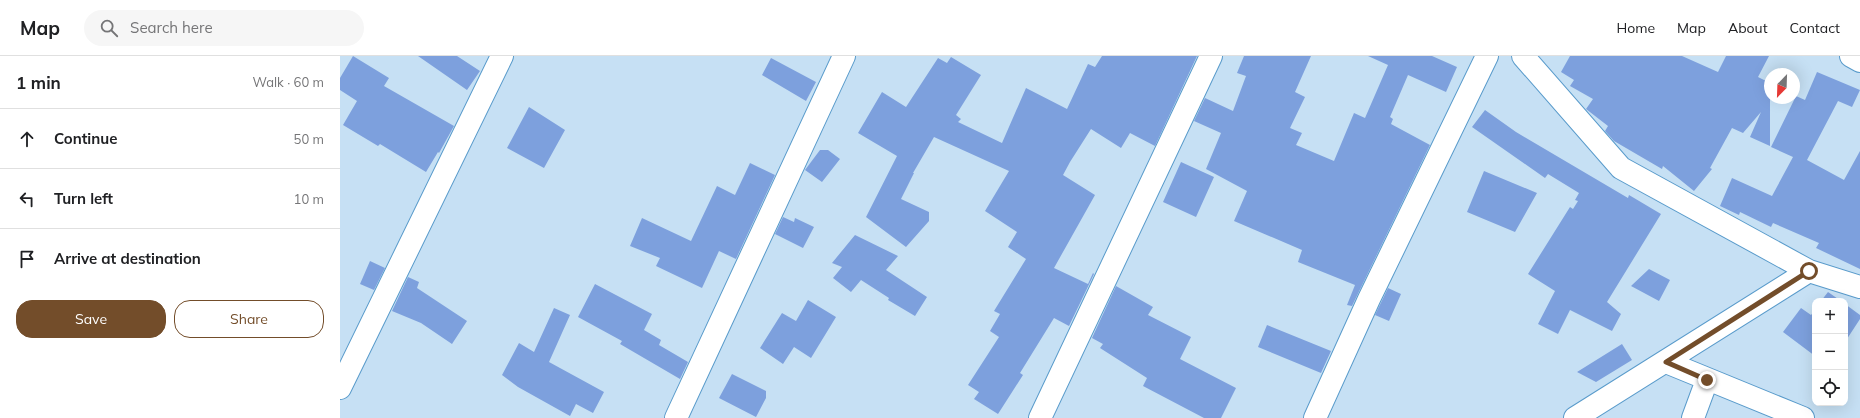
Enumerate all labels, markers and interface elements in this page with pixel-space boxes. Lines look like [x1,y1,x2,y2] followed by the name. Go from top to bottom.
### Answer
[84,10,364,46] search box
[20,16,60,40] text: Map
[98,17,120,39] icon: search
[130,18,213,37] text: Search here
[1616,19,1655,37] text: Home
[1677,19,1706,37] text: Map
[1728,19,1768,37] text: About
[1790,19,1840,37] text: Contact
[1764,68,1800,104] north arrow
[16,72,61,93] text: 1 min
[253,74,324,90] text: Walk · 60 m
[16,128,38,150] icon: ahead
[54,129,117,148] text: Continue
[294,131,324,147] text: 50 m
[16,188,38,210] icon: left
[54,189,113,208] text: Turn left
[294,191,324,207] text: 10 m
[16,248,38,270] icon: arrive
[54,249,201,268] text: Arrive at destination
[1800,262,1818,280] route start
[1812,298,1848,406] map controls
[1812,298,1848,334] button: +
[16,300,166,338] button: Save
[174,300,324,338] button: Share
[1812,334,1848,370] button: −
[1812,370,1848,406] button: locate
[1698,371,1716,389] route end

